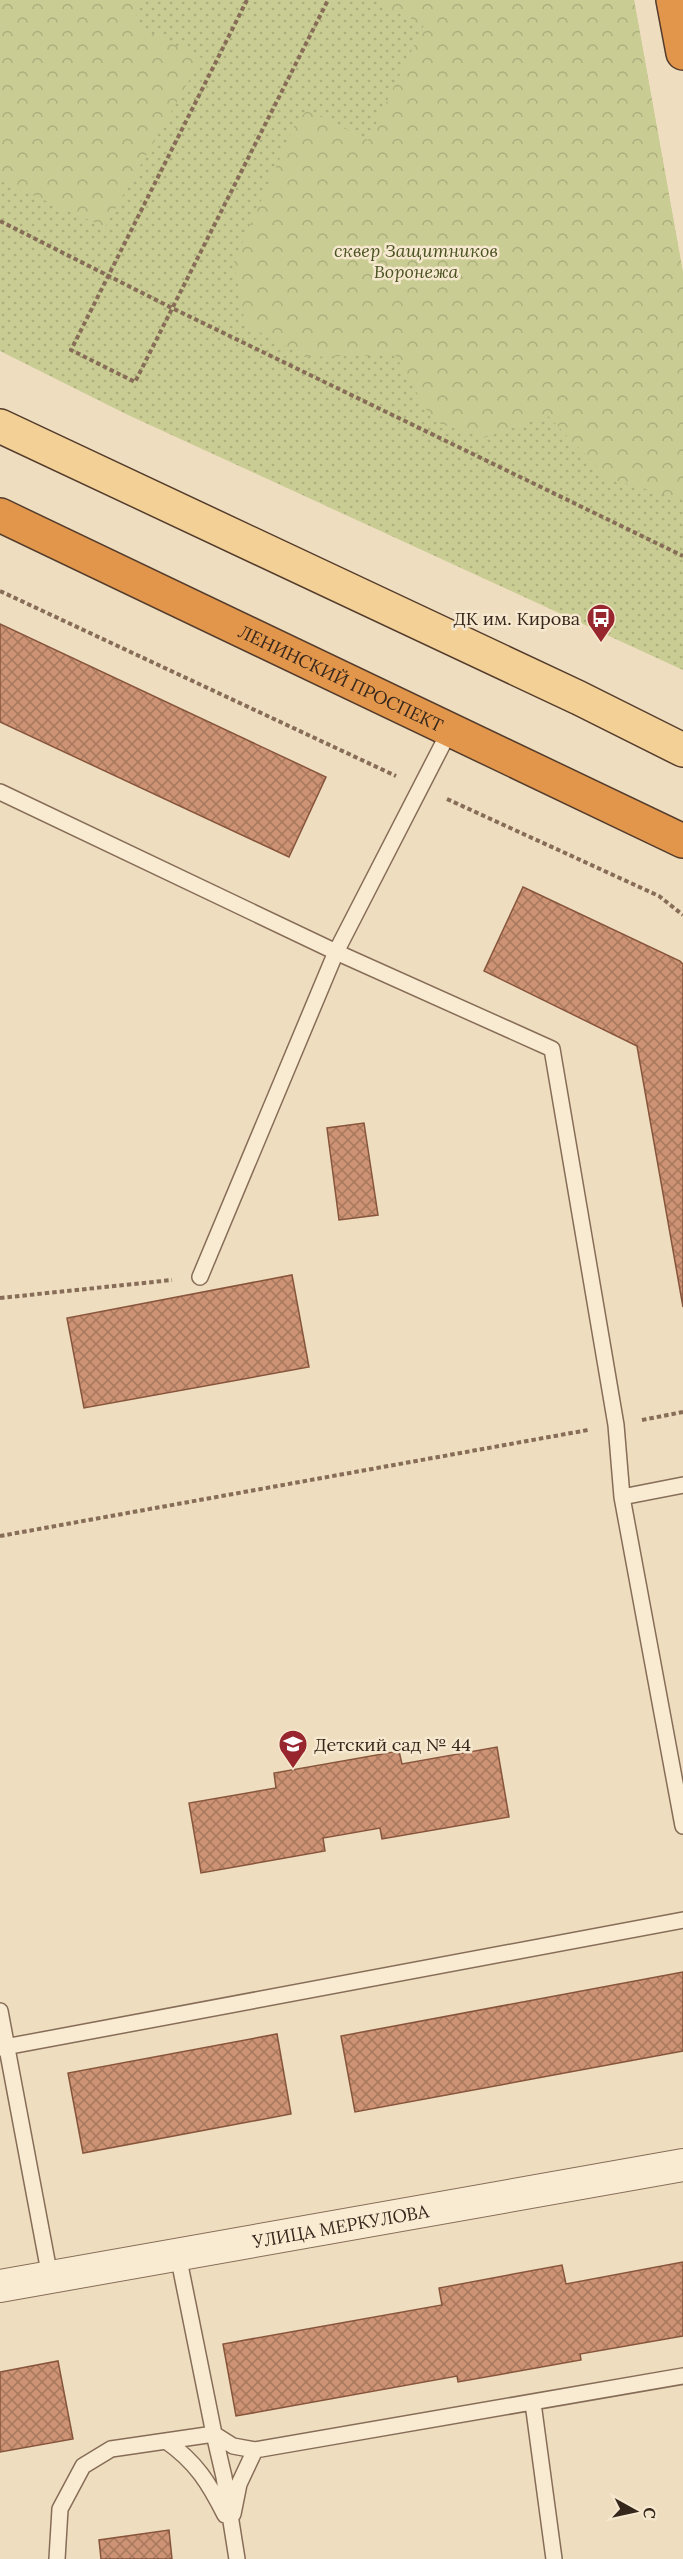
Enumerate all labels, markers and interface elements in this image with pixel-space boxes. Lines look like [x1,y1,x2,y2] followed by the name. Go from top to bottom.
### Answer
[334,239,498,283] park label: сквер Защитников Воронежа
[585,602,617,644] bus stop icon: ДК им. Кирова
[453,607,580,630] place label: ДК им. Кирова
[235,619,448,737] street label: ЛЕНИНСКИЙ ПРОСПЕКТ
[277,1728,309,1770] school or university icon: Детский сад № 44
[314,1733,471,1756] place label: Детский сад № 44
[250,2199,431,2253] street label: УЛИЦА МЕРКУЛОВА
[605,2481,665,2541] north arrow
[639,2506,661,2520] text: С

